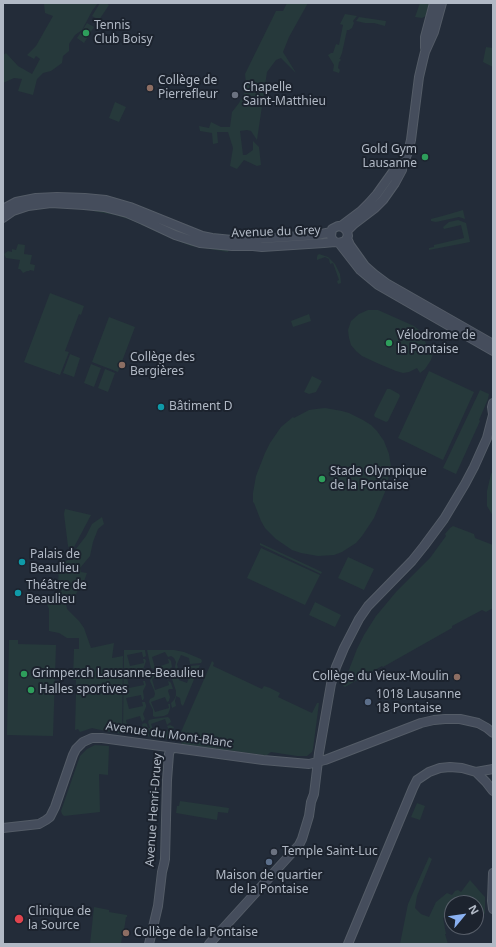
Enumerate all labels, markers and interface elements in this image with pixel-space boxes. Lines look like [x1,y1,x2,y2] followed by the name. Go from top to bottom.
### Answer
[94,19,153,47] place label: Tennis Club Boisy
[81,28,91,38] marker: Tennis Club Boisy
[158,74,218,102] place label: Collège de Pierrefleur
[243,81,326,109] place label: Chapelle Saint-Matthieu
[145,83,155,93] marker: Collège de Pierrefleur
[230,90,240,100] marker: Chapelle Saint-Matthieu
[361,143,417,171] place label: Gold Gym Lausanne
[420,152,430,162] marker: Gold Gym Lausanne
[231,223,321,241] street label: Avenue du Grey
[397,329,476,357] place label: Vélodrome de la Pontaise
[384,338,394,348] marker: Vélodrome de la Pontaise
[130,351,195,379] place label: Collège des Bergières
[117,360,127,370] marker: Collège des Bergières
[169,400,233,414] place label: Bâtiment D
[156,402,166,412] marker: Bâtiment D
[330,465,427,493] place label: Stade Olympique de la Pontaise
[317,474,327,484] marker: Stade Olympique de la Pontaise
[30,548,80,576] place label: Palais de Beaulieu
[17,557,27,567] marker: Palais de Beaulieu
[26,579,87,607] place label: Théâtre de Beaulieu
[13,588,23,598] marker: Théâtre de Beaulieu
[32,667,204,681] place label: Grimper.ch Lausanne-Beaulieu
[19,669,29,679] marker: Grimper.ch Lausanne-Beaulieu
[312,670,449,684] place label: Collège du Vieux-Moulin
[452,672,462,682] marker: Collège du Vieux-Moulin
[39,683,128,697] place label: Halles sportives
[26,685,36,695] marker: Halles sportives
[376,688,461,716] place label: 1018 Lausanne 18 Pontaise
[363,697,373,707] marker: 1018 Lausanne 18 Pontaise
[105,719,233,751] street label: Avenue du Mont-Blanc
[143,753,165,867] street label: Avenue Henri-Druey
[282,845,378,859] place label: Temple Saint-Luc
[269,847,279,857] marker: Temple Saint-Luc
[264,857,274,867] marker: Maison de quartier de la Pontaise
[215,869,323,897] place label: Maison de quartier de la Pontaise
[444,895,484,935] north arrow
[465,902,483,917] text: N
[28,905,91,933] place label: Clinique de la Source
[13,913,25,925] marker: Clinique de la Source
[134,926,258,940] place label: Collège de la Pontaise
[121,928,131,938] marker: Collège de la Pontaise

